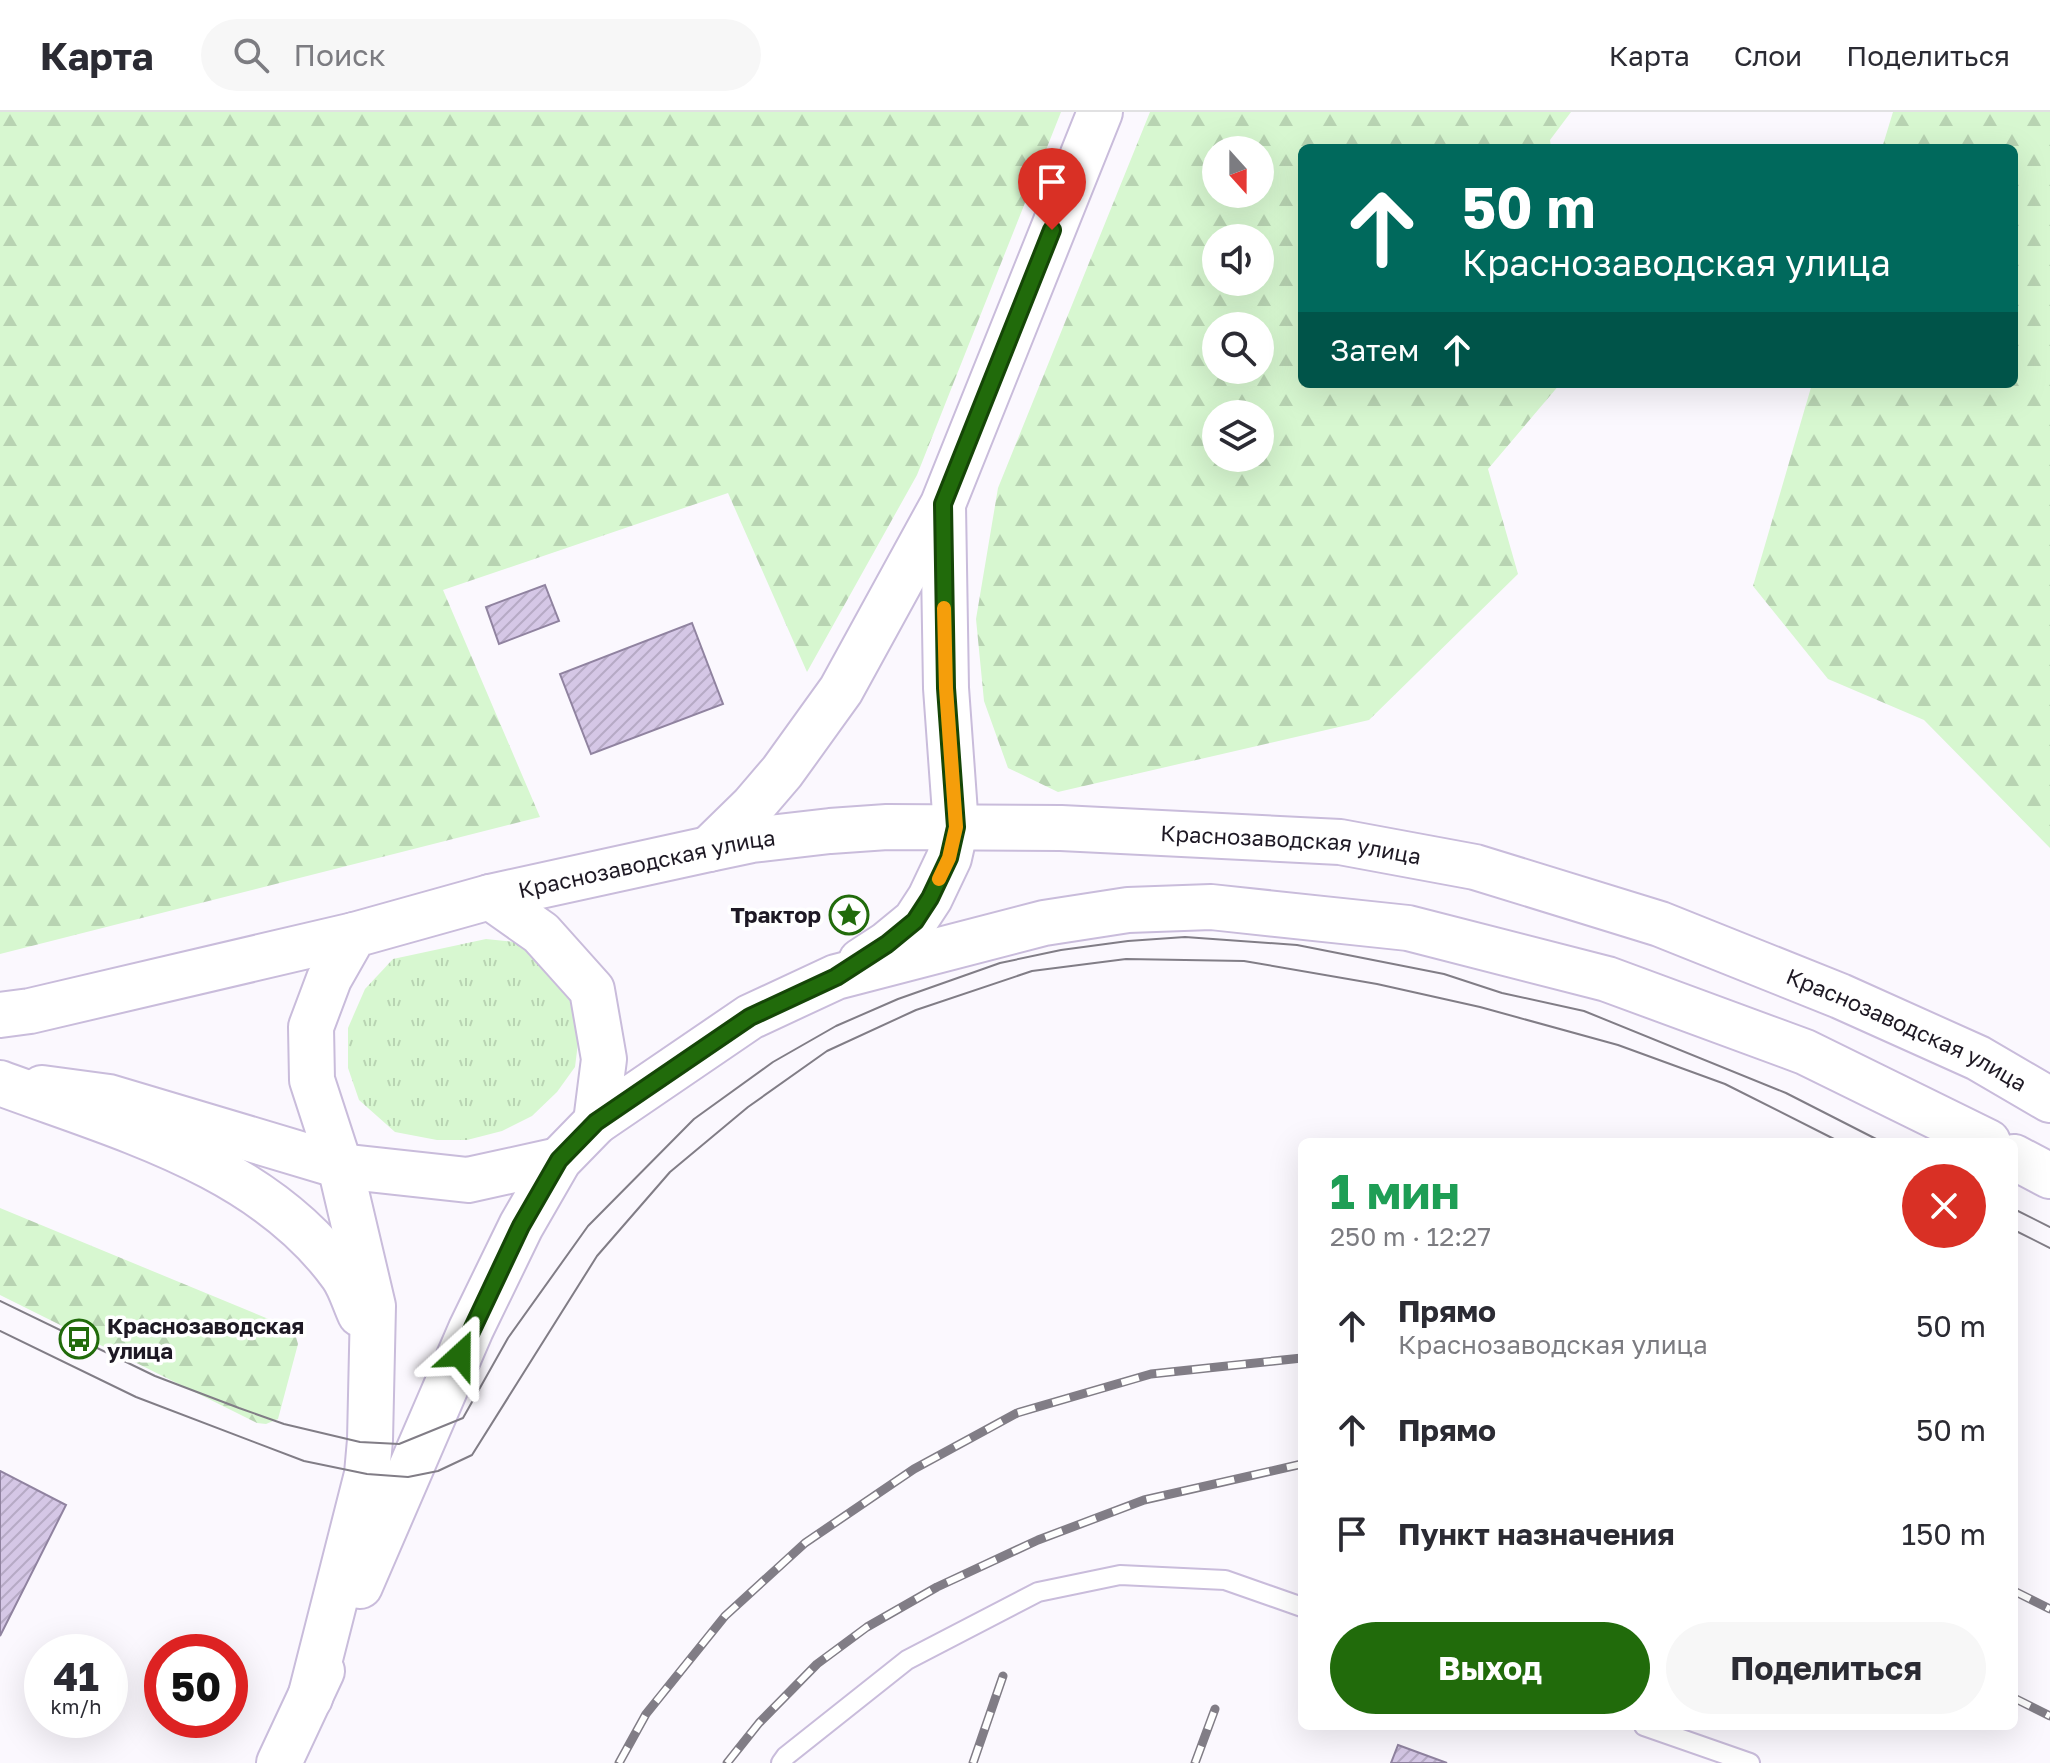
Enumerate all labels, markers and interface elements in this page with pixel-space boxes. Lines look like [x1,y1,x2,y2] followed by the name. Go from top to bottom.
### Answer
[201,19,761,91] search box
[40,33,153,78] text: Карта
[229,33,273,77] icon: search
[293,37,386,73] text: Поиск
[1609,39,1690,72] text: Карта
[1734,39,1802,72] text: Слои
[1846,39,2010,72] text: Поделиться
[1202,136,1274,208] north arrow
[1202,136,1274,472] map controls
[1018,148,1086,230] pin
[1030,160,1074,204] icon: arrive
[1462,173,1596,240] text: 50 m
[1330,176,1434,280] icon: ahead
[1202,224,1274,296] button: sound
[1462,241,1891,284] text: Краснозаводская улица
[1202,312,1274,384] button: search
[1435,328,1479,372] icon: ahead
[1330,332,1419,368] text: Затем
[1202,400,1274,472] button: layers
[1160,819,1423,870] street label: Краснозаводская улица
[516,823,777,903] street label: Краснозаводская улица
[828,894,870,936] place icon: Трактор
[731,901,821,928] place label: Трактор
[1783,962,2032,1097] street label: Краснозаводская улица
[1330,1162,1460,1220] text: 1 мин
[1902,1164,1986,1248] button: close
[1330,1221,1491,1252] text: 250 m · 12:27
[1398,1293,1496,1329] text: Прямо
[1330,1304,1374,1348] icon: ahead
[1916,1308,1986,1344] text: 50 m
[107,1312,304,1364] place label: Краснозаводская улица
[418,1313,502,1397] position arrow
[58,1318,100,1360] bus stop icon: Краснозаводская улица
[1398,1329,1708,1360] text: Краснозаводская улица
[1330,1408,1374,1452] icon: ahead
[1398,1412,1496,1448] text: Прямо
[1916,1412,1986,1448] text: 50 m
[1330,1512,1374,1556] icon: arrive
[1398,1516,1675,1552] text: Пункт назначения
[1901,1516,1986,1552] text: 150 m
[1330,1622,1650,1714] button: Выход
[1666,1622,1986,1714] button: Поделиться
[144,1634,248,1738] speed limit sign: 50
[53,1652,99,1700] text: 41
[51,1694,101,1718] text: km/h

